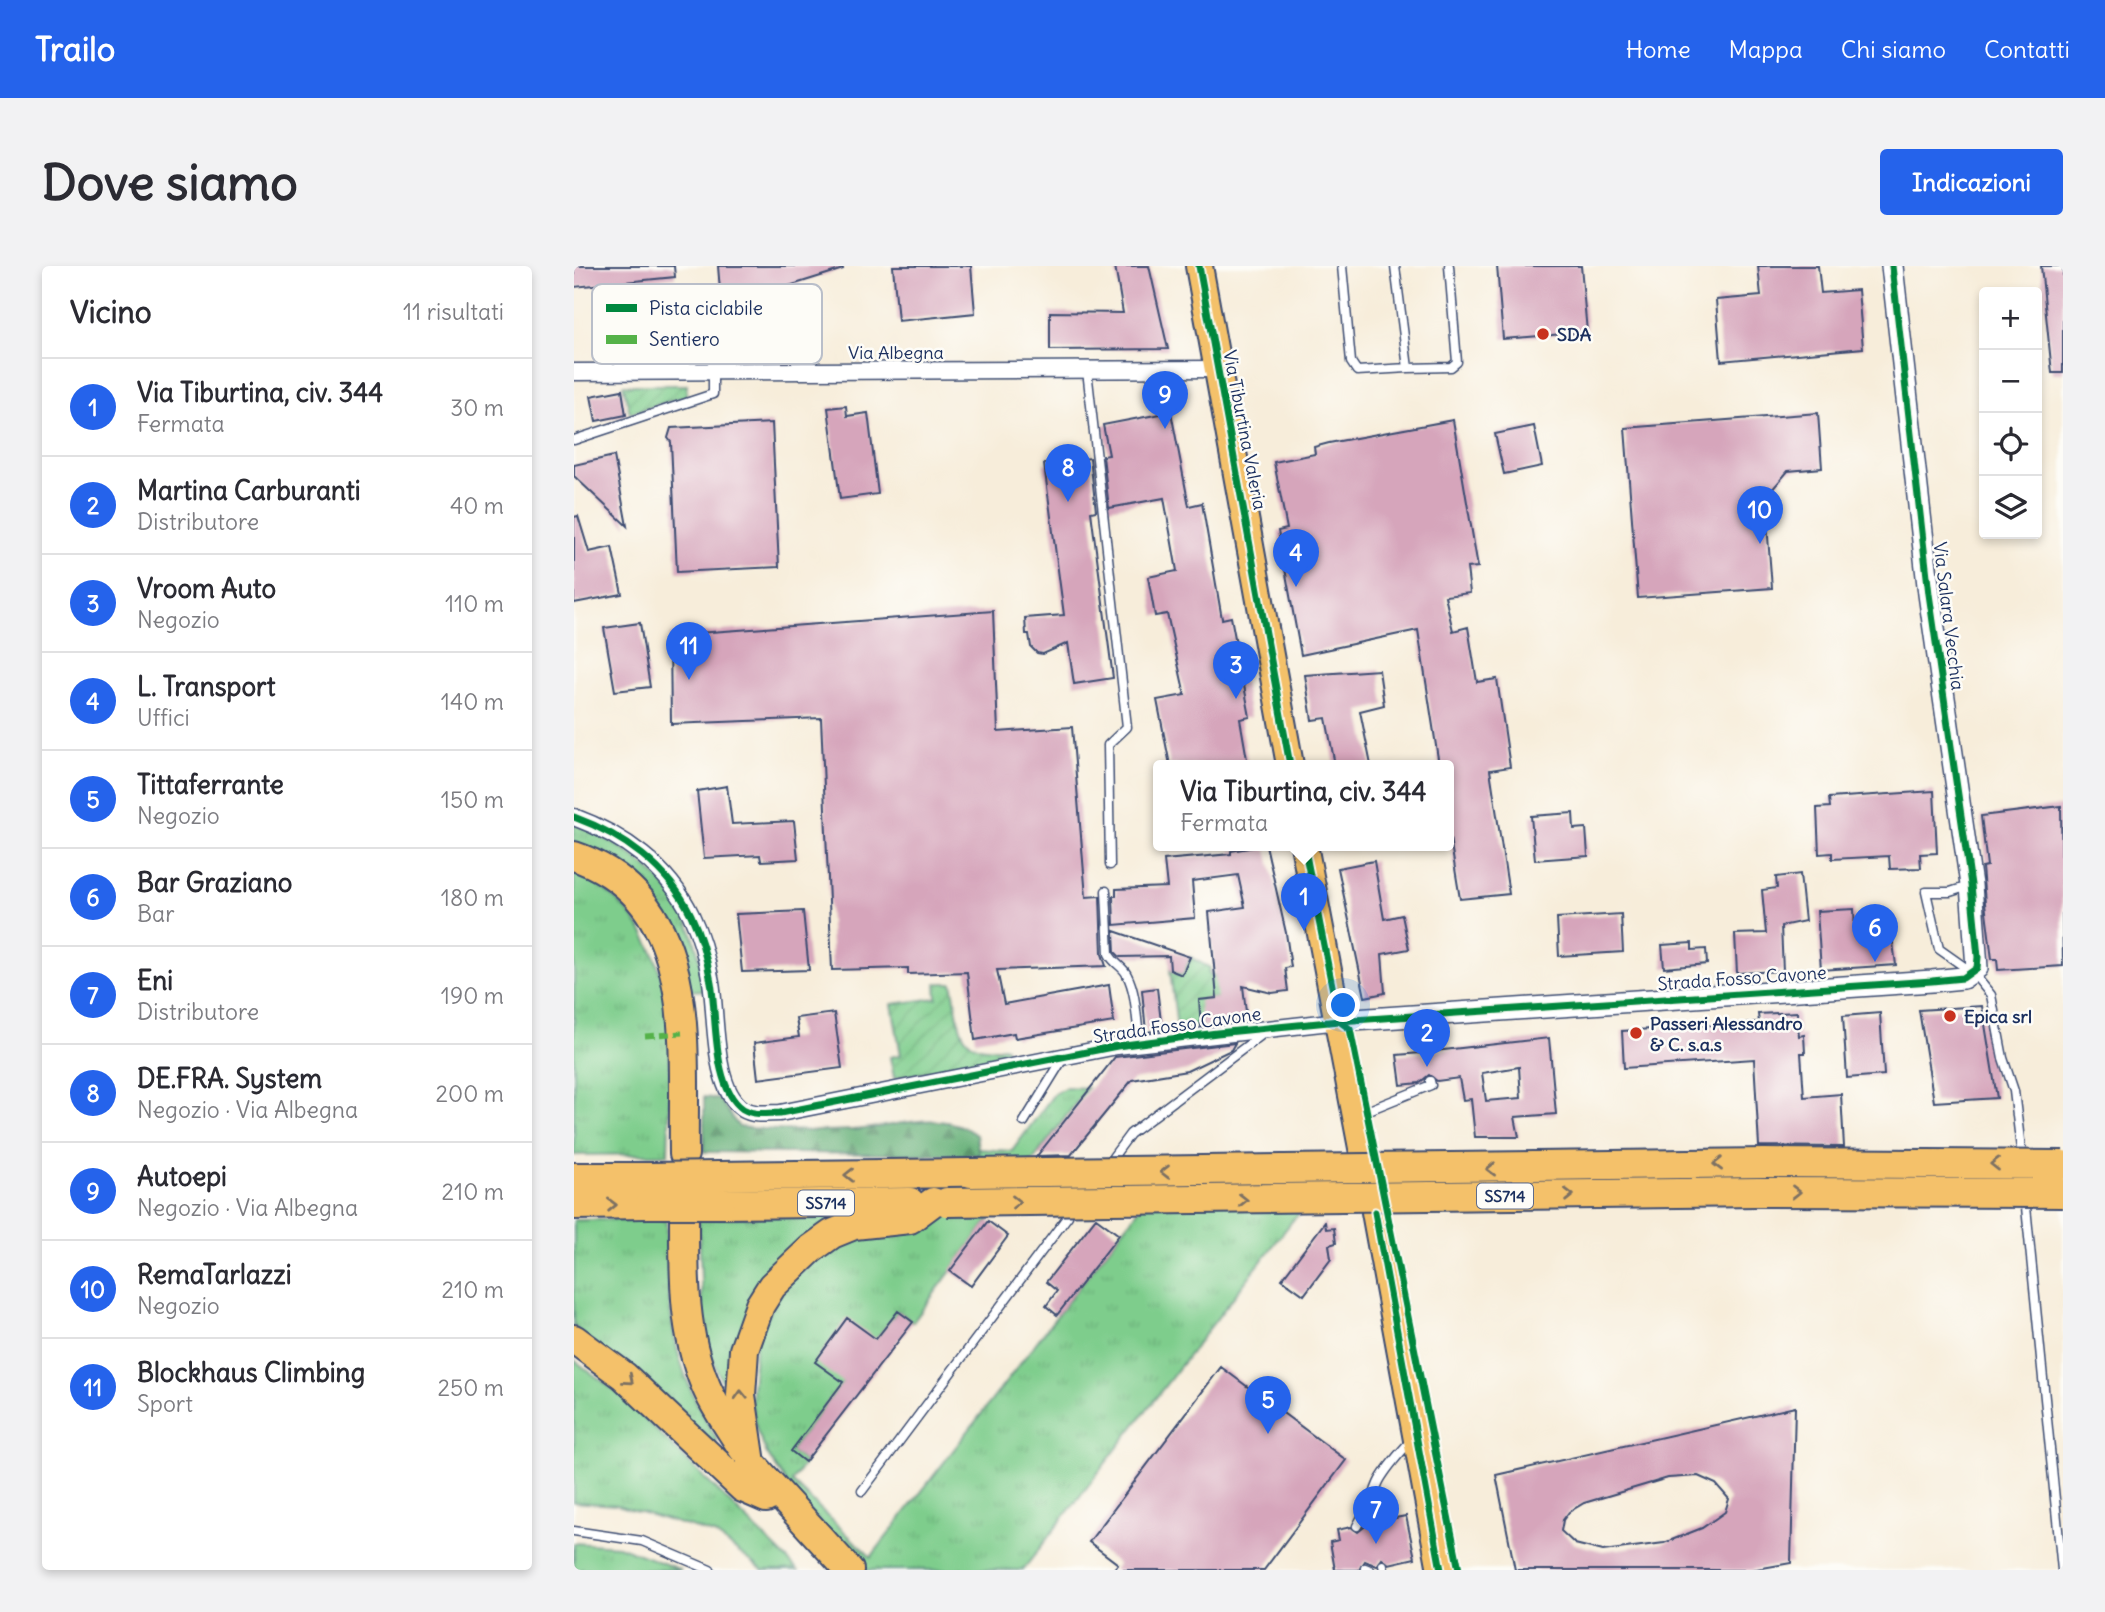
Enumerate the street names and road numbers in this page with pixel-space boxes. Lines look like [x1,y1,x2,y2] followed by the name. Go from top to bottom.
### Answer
[848,341,944,364] street label: Via Albegna
[1218,348,1272,512] street label: Via Tiburtina Valeria
[1928,541,1970,691] street label: Via Salara Vecchia
[1657,961,1827,995] street label: Strada Fosso Cavone
[1091,1002,1263,1048] street label: Strada Fosso Cavone
[1477,1184,1533,1208] road number: SS714
[798,1191,854,1216] road number: SS714

